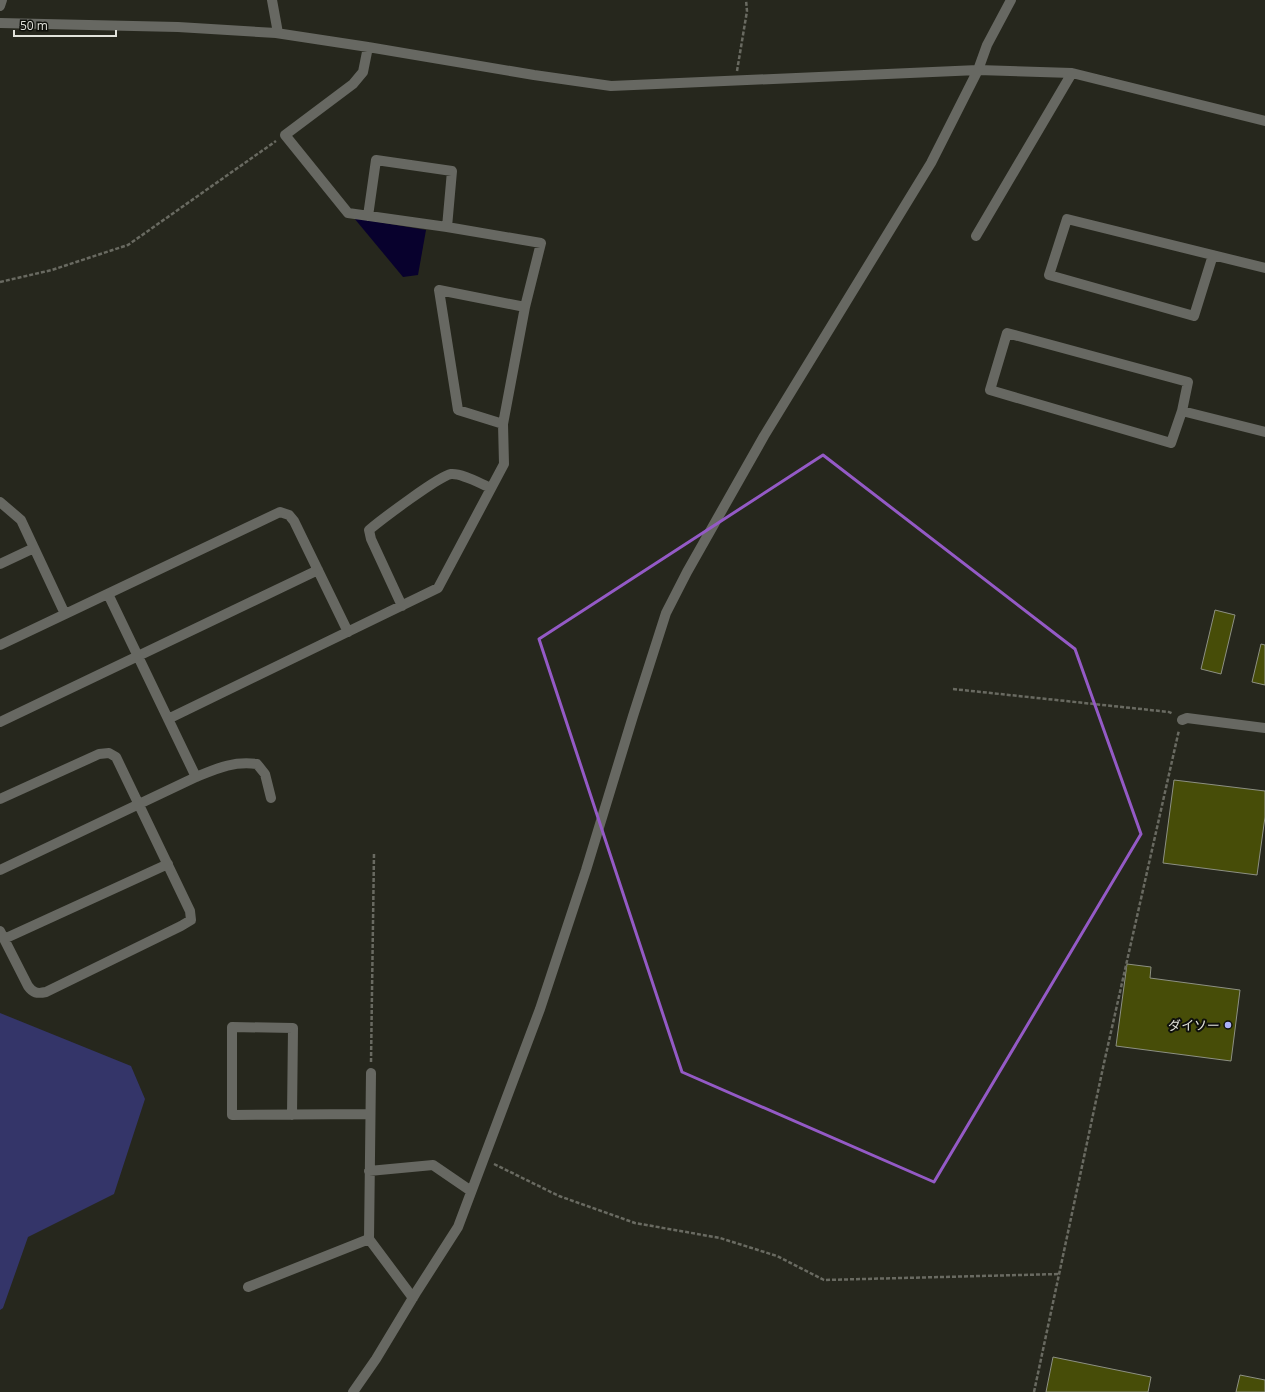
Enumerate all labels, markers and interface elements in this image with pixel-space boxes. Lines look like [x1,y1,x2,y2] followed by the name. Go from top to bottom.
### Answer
[14,12,116,38] scale bar
[20,17,48,34] text: 50 m
[1168,1016,1220,1034] place label: ダイソー
[1223,1020,1233,1030] marker: ダイソー

